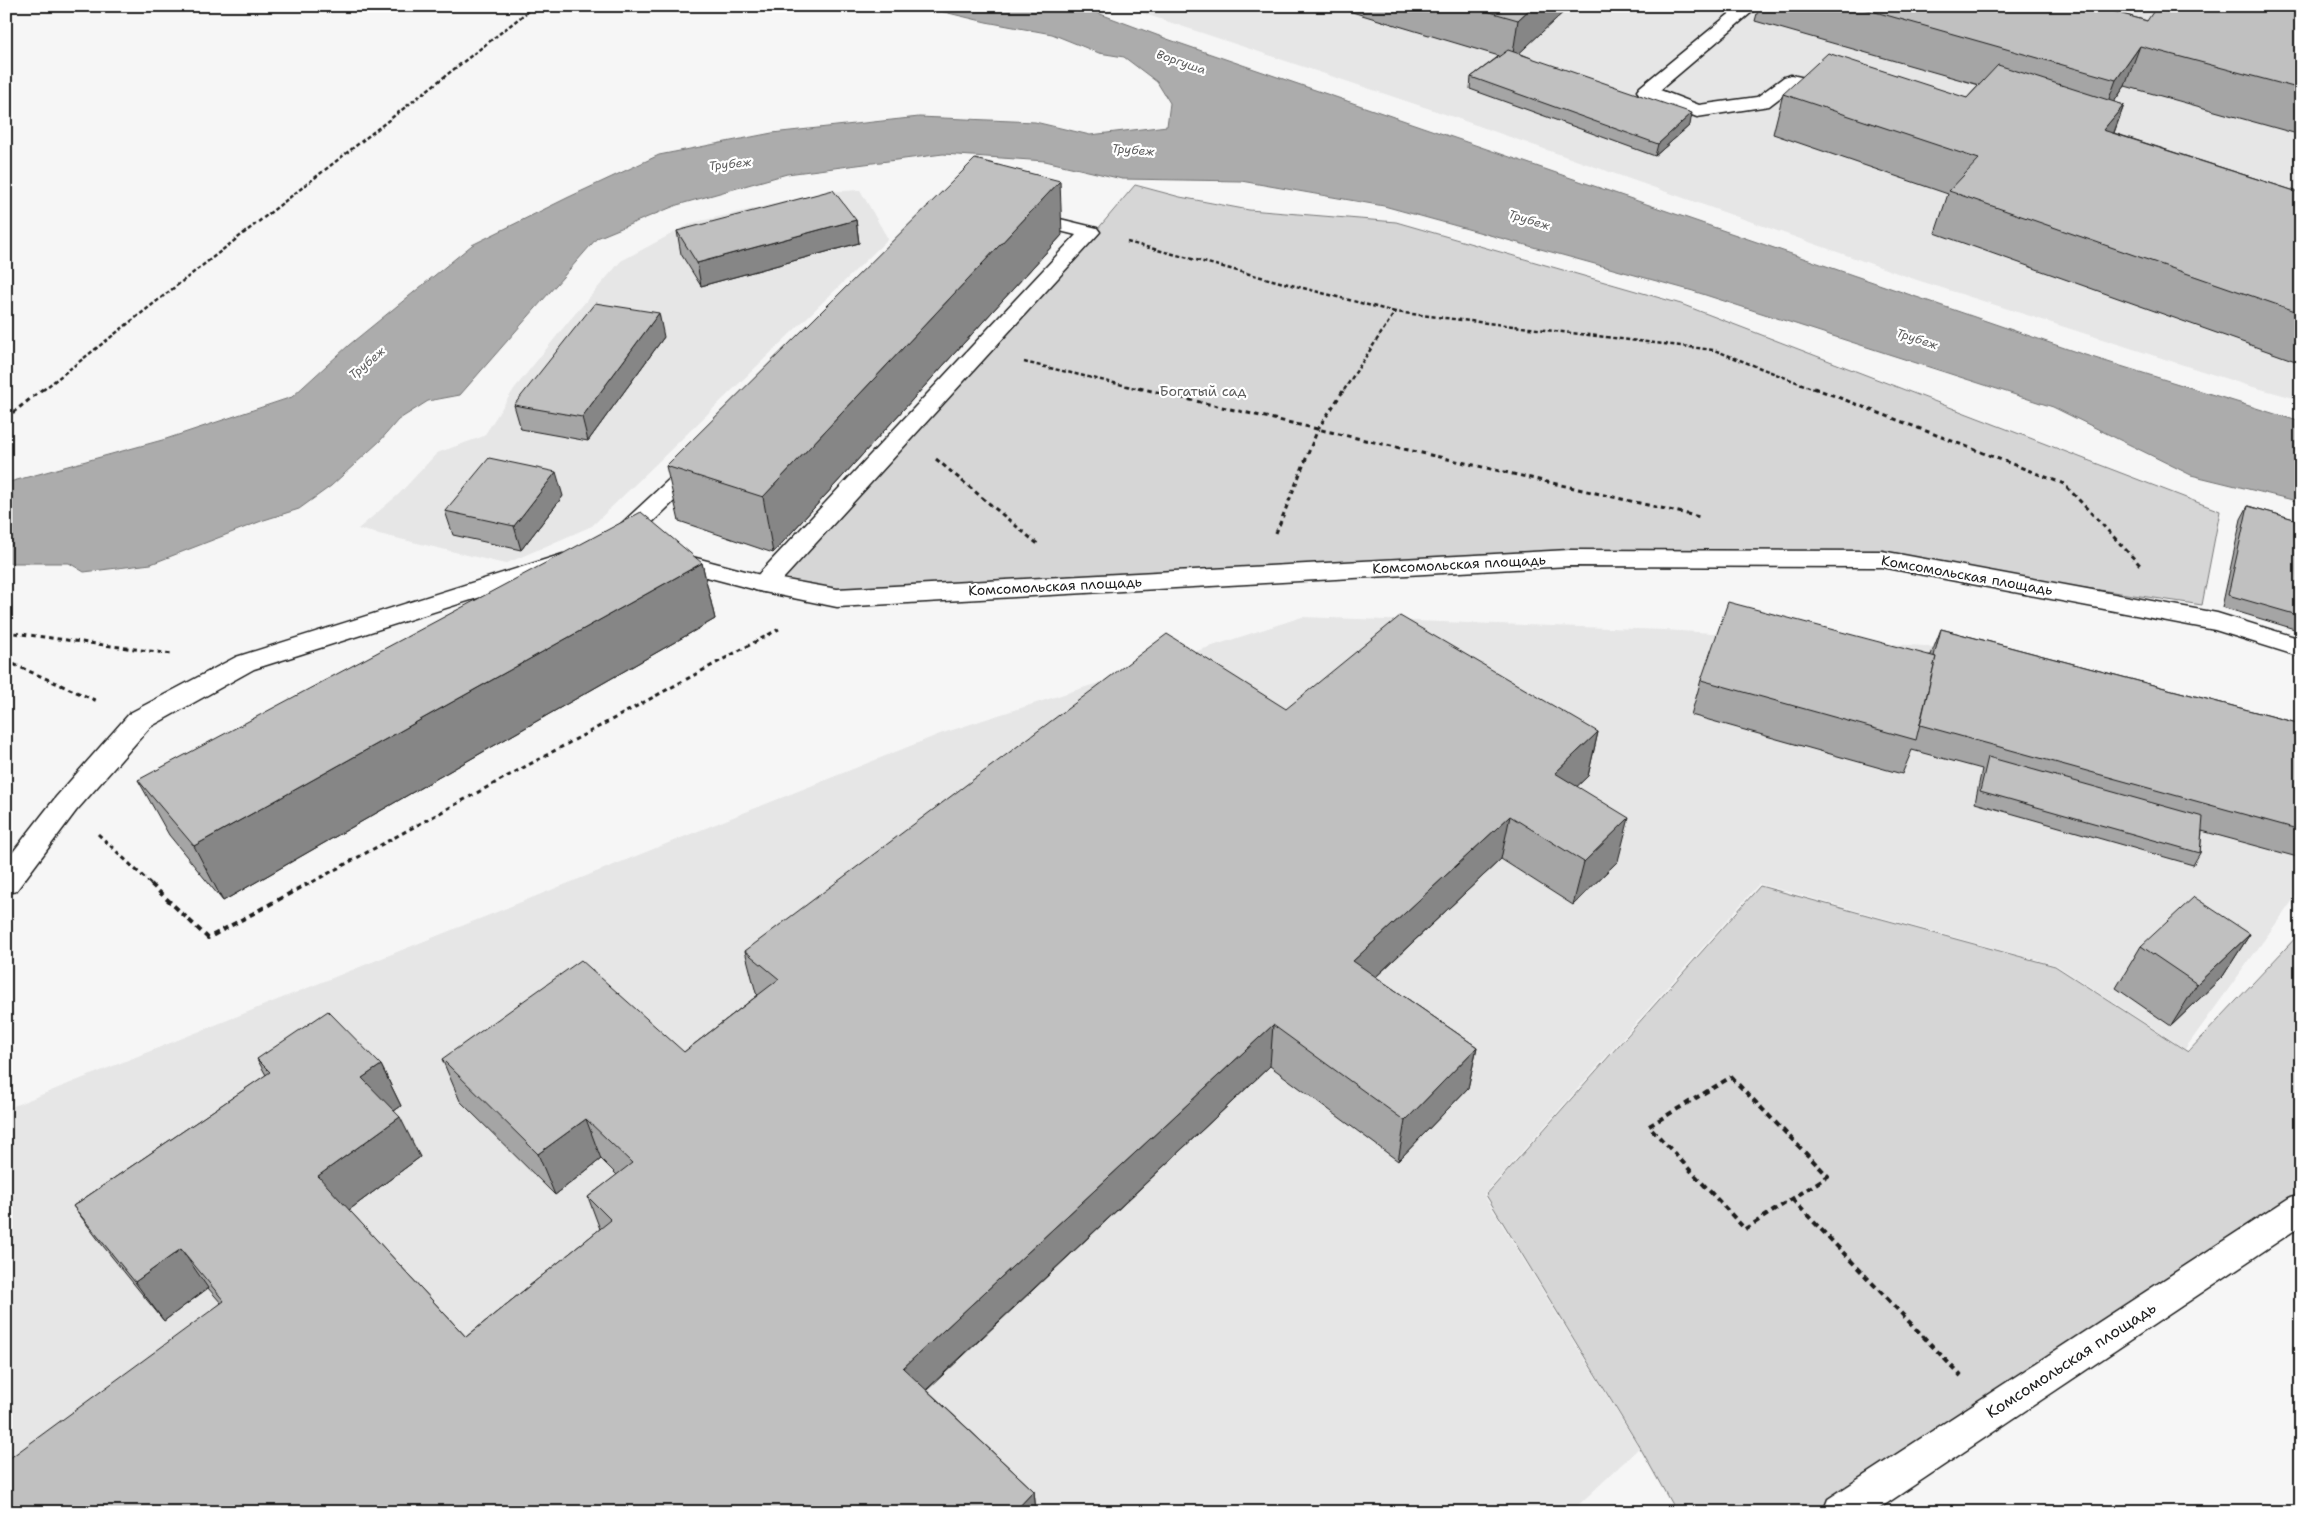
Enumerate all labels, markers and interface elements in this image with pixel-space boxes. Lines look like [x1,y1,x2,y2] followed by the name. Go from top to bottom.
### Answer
[1154,46,1208,78] water label: Воргуша
[1111,140,1156,160] water label: Трубеж
[708,154,753,174] water label: Трубеж
[1506,206,1553,234] water label: Трубеж
[1894,325,1941,354] water label: Трубеж
[346,342,389,383] water label: Трубеж
[1160,382,1247,400] park label: Богатый сад
[1372,550,1546,578] street label: Комсомольская площадь
[1880,551,2054,599] street label: Комсомольская площадь
[968,572,1142,600] street label: Комсомольская площадь
[1982,1297,2160,1423] street label: Комсомольская площадь

